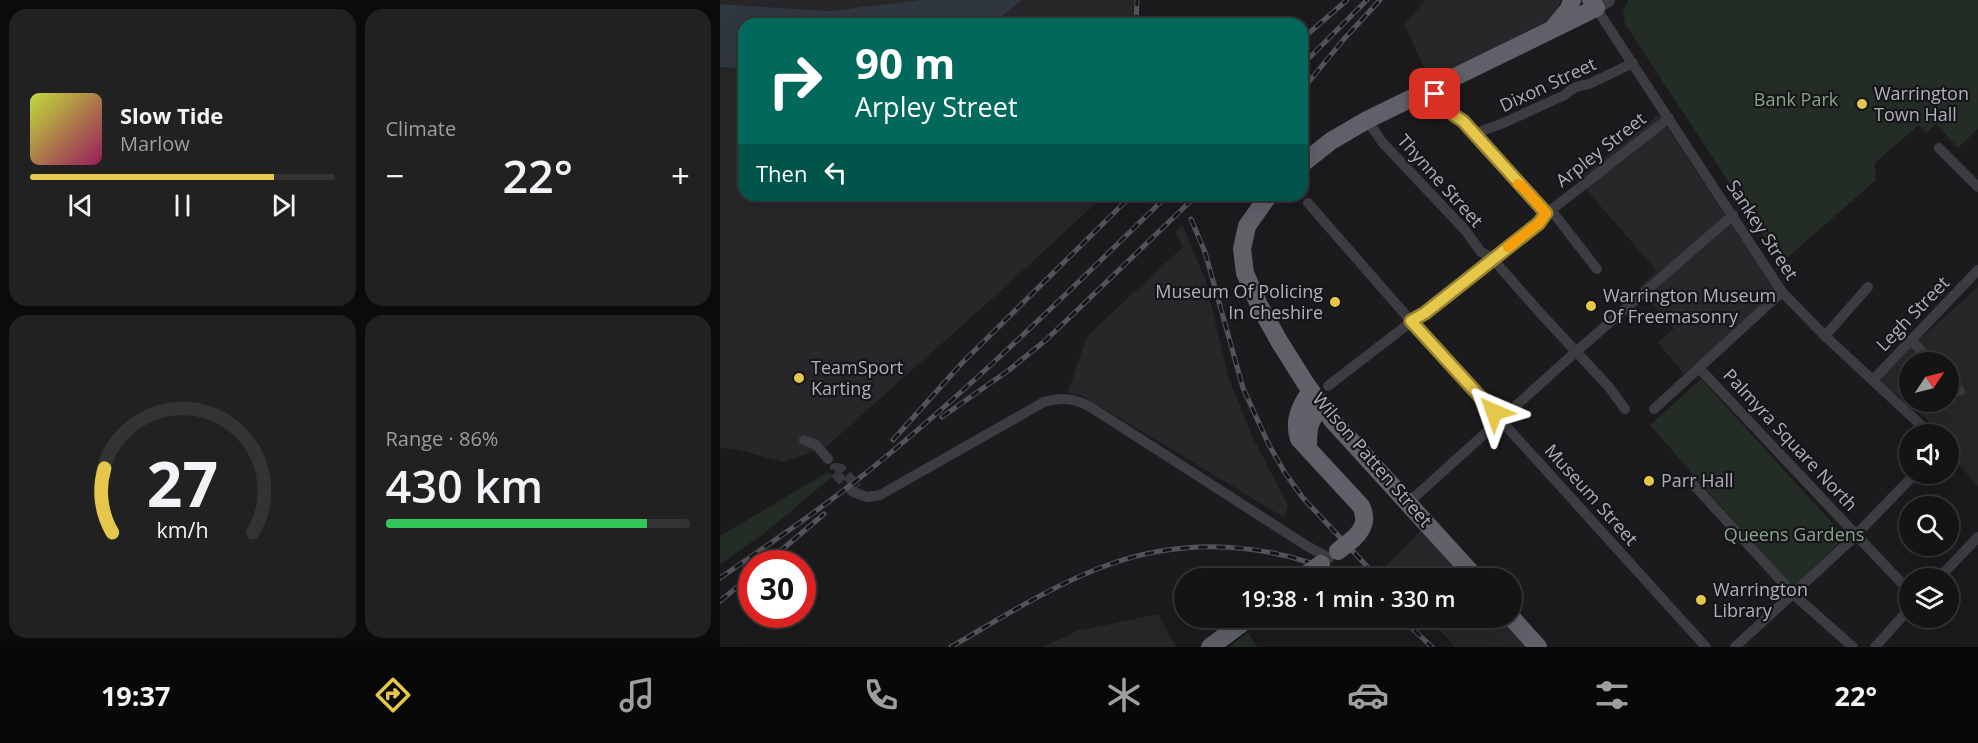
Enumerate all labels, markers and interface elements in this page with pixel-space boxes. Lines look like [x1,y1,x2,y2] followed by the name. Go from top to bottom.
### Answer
[855,34,955,91] text: 90 m
[756,42,834,120] icon: right
[1495,51,1600,117] street label: Dixon Street
[1409,68,1460,119] pin
[1418,77,1451,110] icon: arrive
[1874,81,1969,126] place label: Warrington Town Hall
[1754,87,1839,111] park label: Bank Park
[855,88,1018,125] text: Arpley Street
[1855,97,1869,111] marker: Warrington Town Hall
[120,100,223,130] text: Slow Tide
[1550,106,1650,192] street label: Arpley Street
[386,115,456,142] text: Climate
[1393,129,1489,232] street label: Thynne Street
[120,130,190,157] text: Marlow
[502,145,573,206] text: 22°
[386,153,404,198] text: −
[671,153,690,198] text: +
[819,156,852,189] icon: left
[756,158,807,188] text: Then
[1722,175,1804,284] street label: Sankey Street
[64,189,97,222] icon: previous
[166,189,199,222] icon: pause
[267,189,300,222] icon: next
[1871,271,1954,356] street label: Legh Street
[1155,279,1323,324] place label: Museum Of Policing In Cheshire
[1603,283,1776,328] place label: Warrington Museum Of Freemasonry
[1328,295,1342,309] marker: Museum Of Policing In Cheshire
[1584,299,1598,313] marker: Warrington Museum Of Freemasonry
[1899,352,1959,412] north arrow
[1899,352,1959,628] map controls
[811,355,903,400] place label: TeamSport Karting
[1718,363,1863,516] street label: Palmyra Square North
[792,371,806,385] marker: TeamSport Karting
[1462,380,1526,444] position arrow
[1308,387,1438,532] street label: Wilson Patten Street
[1899,424,1959,484] button: sound
[386,425,498,452] text: Range · 86%
[1540,439,1644,550] street label: Museum Street
[147,440,218,525] text: 27
[386,455,543,516] text: 430 km
[1661,468,1734,492] place label: Parr Hall
[1642,474,1656,488] marker: Parr Hall
[1899,496,1959,556] button: search
[156,516,208,545] text: km/h
[1724,522,1864,546] park label: Queens Gardens
[738,550,816,628] speed limit sign: 30
[1899,568,1959,628] button: layers
[1713,577,1808,622] place label: Warrington Library
[1240,583,1456,613] text: 19:38 · 1 min · 330 m
[1694,593,1708,607] marker: Warrington Library
[372,674,414,716] icon: directions
[616,674,658,716] icon: music
[860,674,902,716] icon: phone
[1103,674,1145,716] icon: climate
[1347,674,1389,716] icon: car
[1591,674,1633,716] icon: filters
[101,677,170,714] text: 19:37
[1835,677,1877,714] text: 22°

